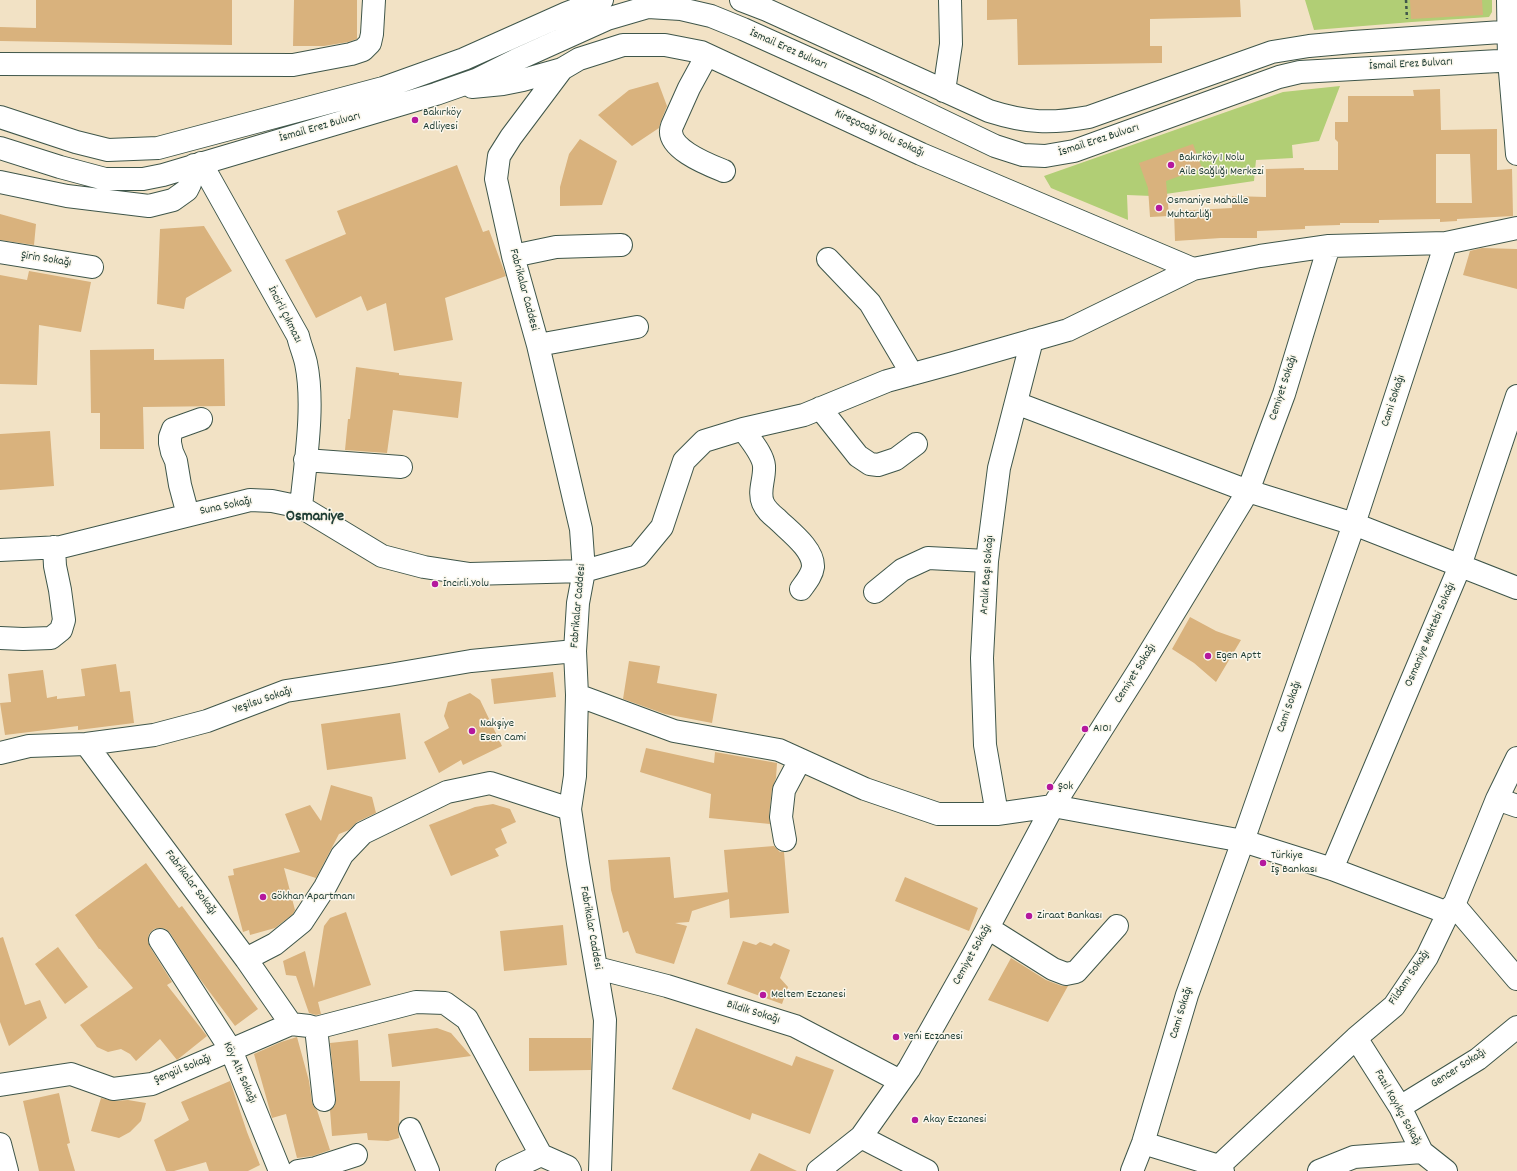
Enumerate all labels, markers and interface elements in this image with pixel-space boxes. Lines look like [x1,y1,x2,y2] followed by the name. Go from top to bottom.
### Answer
[747,26,829,74] street label: İsmail Erez Bulvarı
[1369,56,1453,74] street label: İsmail Erez Bulvarı
[423,106,461,134] place label: Bakırköy Adliyesi
[832,107,926,161] street label: Kireçocağı Yolu Sokağı
[278,110,362,146] street label: İsmail Erez Bulvarı
[410,115,420,125] marker: Bakırköy Adliyesi
[1057,121,1141,161] street label: İsmail Erez Bulvarı
[1179,151,1264,179] place label: Bakırköy 1 Nolu Aile Sağlığı Merkezi
[1166,160,1176,170] marker: Bakırköy 1 Nolu Aile Sağlığı Merkezi
[1167,194,1248,222] place label: Osmaniye Mahalle Muhtarlığı
[1154,203,1164,213] marker: Osmaniye Mahalle Muhtarlığı
[505,247,541,333] street label: Fabrikalar Caddesi
[20,249,72,271] street label: Şirin Sokağı
[264,284,304,346] street label: İncirli Çıkmazı
[1267,354,1301,422] street label: Cemiyet Sokağı
[1379,373,1409,429] street label: Cami Sokağı
[199,494,253,520] street label: Suna Sokağı
[286,508,344,528] district label: Osmaniye
[978,535,998,615] street label: Aralık Başı Sokağı
[568,563,590,649] street label: Fabrikalar Caddesi
[443,577,489,591] place label: İncirli Yolu
[430,579,440,589] marker: İncirli Yolu
[1402,581,1460,689] street label: Osmaniye Mektebi Sokağı
[1112,642,1160,706] street label: Cemiyet Sokağı
[1216,649,1261,663] place label: Egen Aptt
[1203,651,1213,661] marker: Egen Aptt
[1275,679,1305,735] street label: Cami Sokağı
[232,684,294,718] street label: Yeşilsu Sokağı
[480,717,526,745] place label: Nakşiye Esen Cami
[1093,722,1111,736] place label: A101
[1080,724,1090,734] marker: A101
[467,726,477,736] marker: Nakşiye Esen Cami
[1058,780,1073,794] place label: Şok
[1045,782,1055,792] marker: Şok
[161,848,219,918] street label: Fabrikalar Sokağı
[1271,849,1317,877] place label: Türkiye İş Bankası
[1258,858,1268,868] marker: Türkiye İş Bankası
[576,885,604,971] street label: Fabrikalar Caddesi
[271,890,355,904] place label: Gökhan Apartmanı
[258,892,268,902] marker: Gökhan Apartmanı
[1037,909,1102,923] place label: Ziraat Bankası
[1024,911,1034,921] marker: Ziraat Bankası
[950,922,996,988] street label: Cemiyet Sokağı
[1386,948,1434,1008] street label: Fildamı Sokağı
[1167,985,1197,1041] street label: Cami Sokağı
[771,988,845,1002] place label: Meltem Eczanesi
[758,990,768,1000] marker: Meltem Eczanesi
[725,998,781,1028] street label: Bildik Sokağı
[904,1030,963,1044] place label: Yeni Eczanesi
[891,1032,901,1042] marker: Yeni Eczanesi
[219,1040,259,1106] street label: Köy Altı Sokağı
[1429,1046,1489,1092] street label: Gencer Sokağı
[152,1052,214,1088] street label: Şengül Sokağı
[1370,1067,1424,1149] street label: Fazıl Kayıkçı Sokağı
[923,1113,986,1127] place label: Akay Eczanesi
[910,1115,920,1125] marker: Akay Eczanesi

